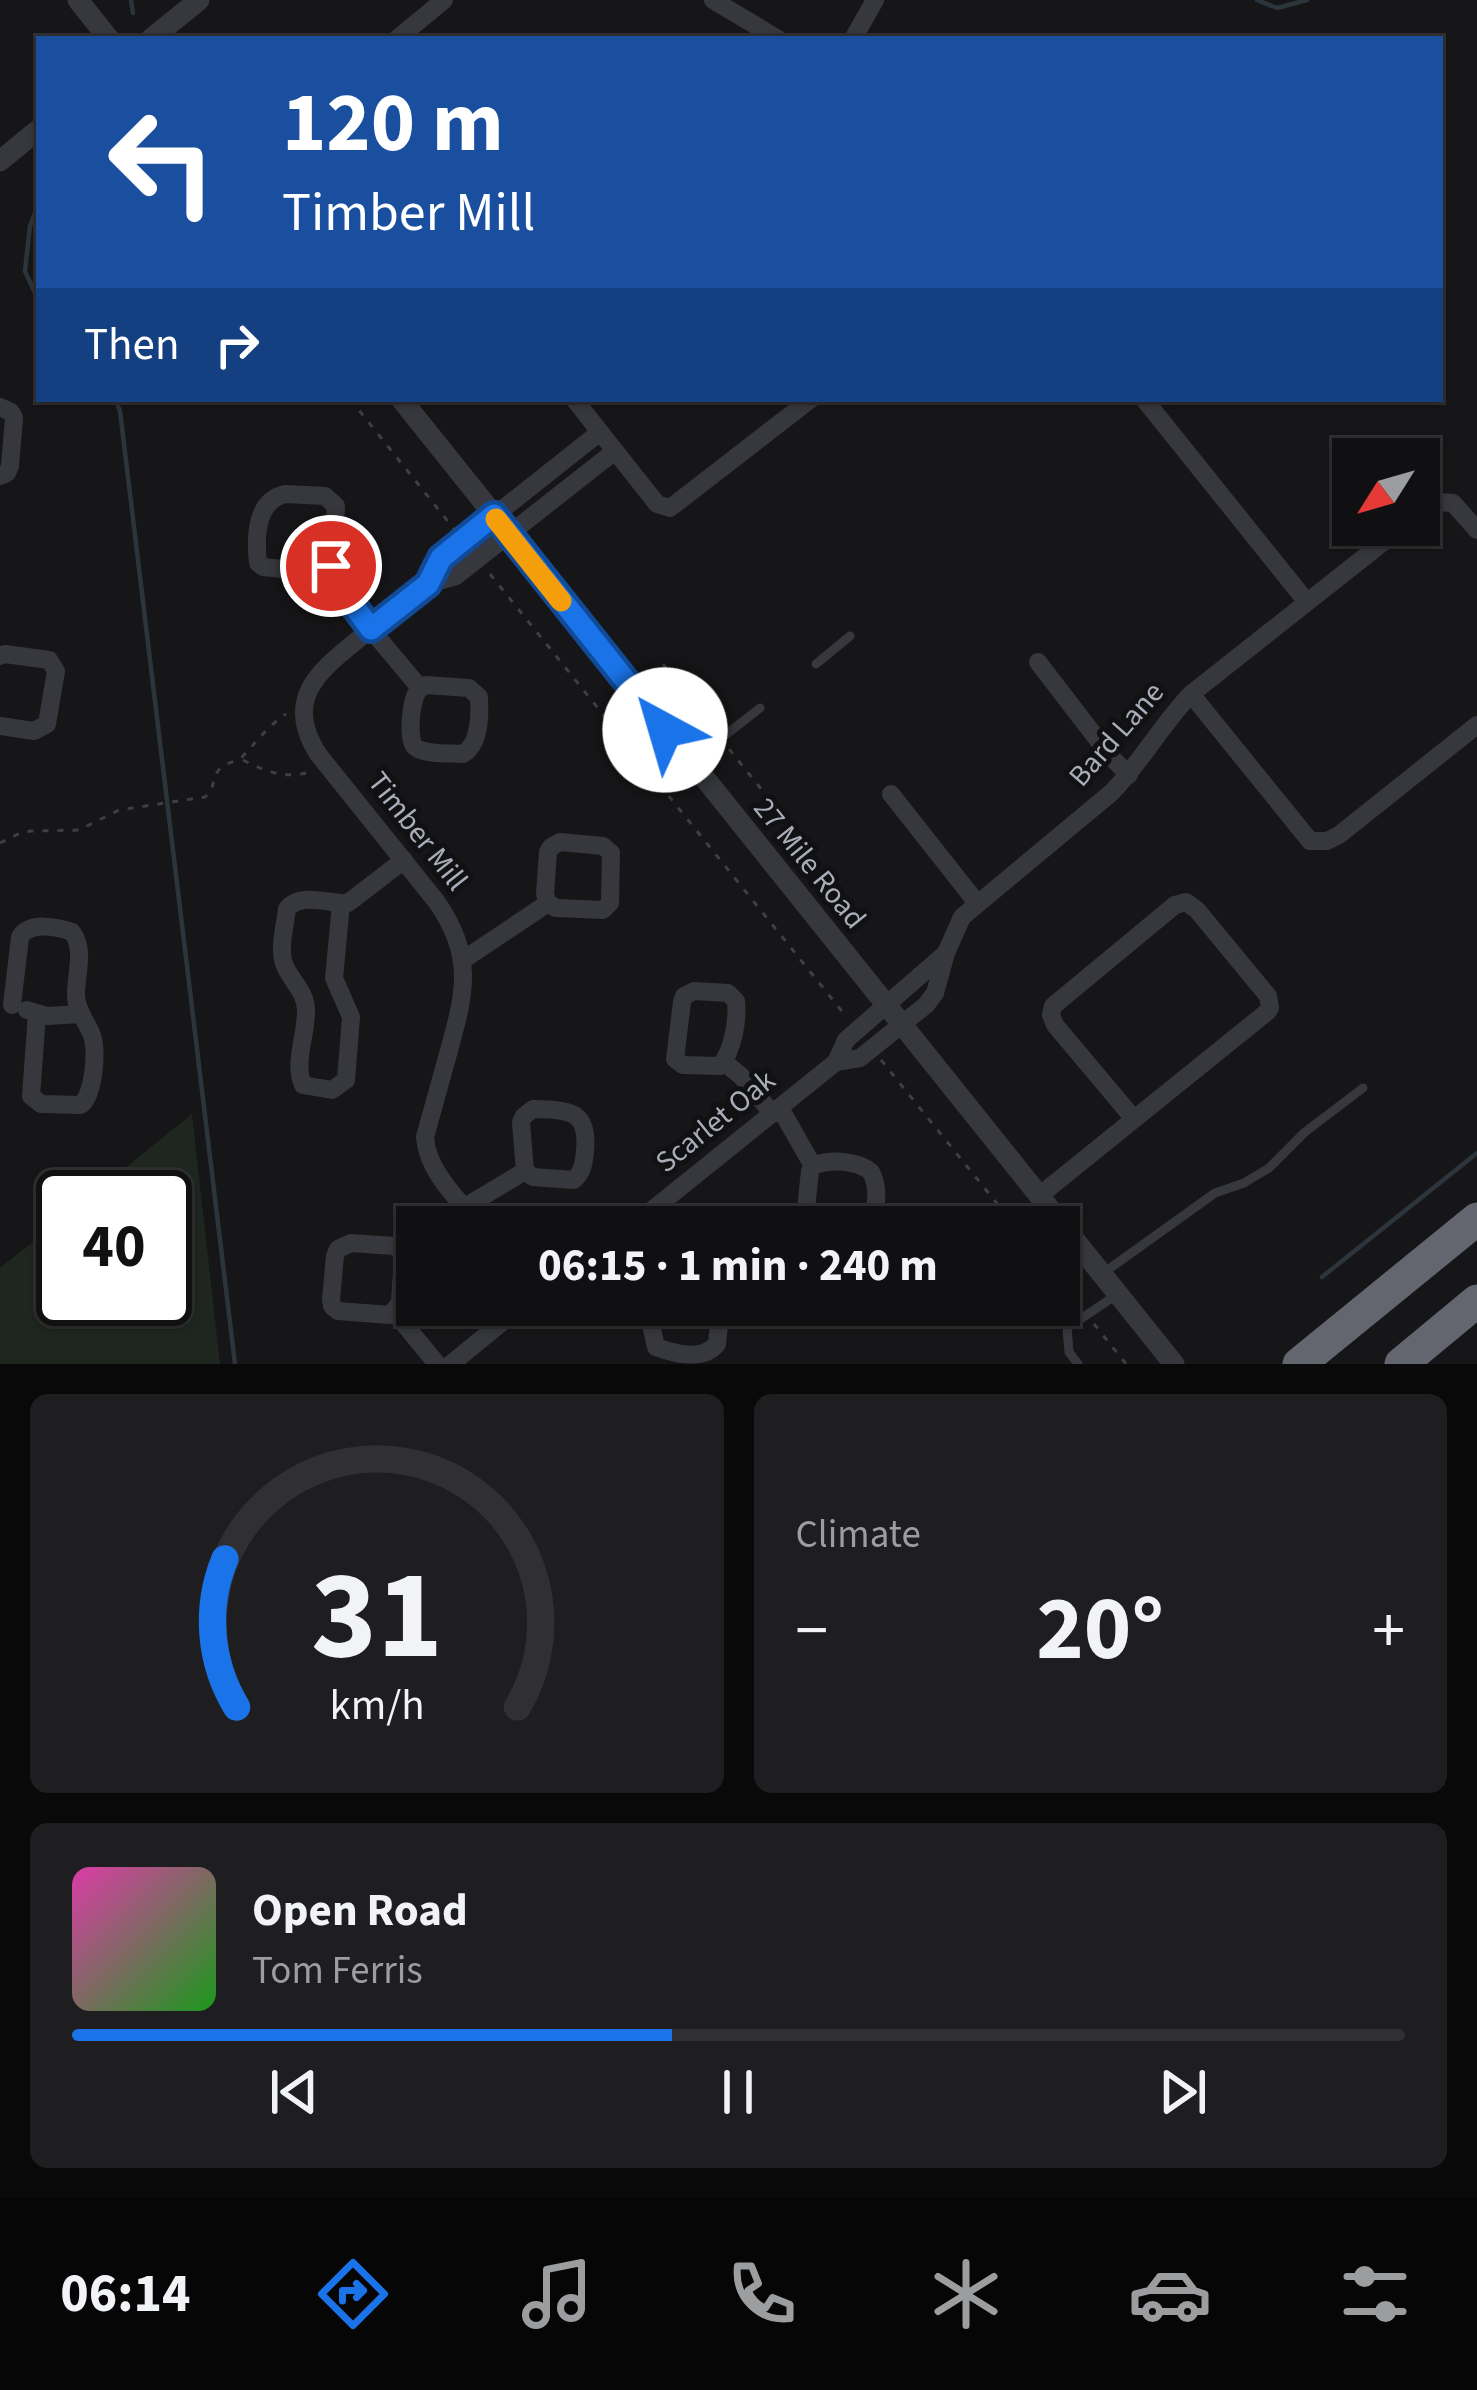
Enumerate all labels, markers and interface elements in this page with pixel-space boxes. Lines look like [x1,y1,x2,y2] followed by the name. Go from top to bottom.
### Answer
[282,64,504,184] text: 120 m
[84,84,240,240] icon: left
[282,175,535,252] text: Timber Mill
[204,312,270,378] icon: right
[84,313,180,377] text: Then
[1332,438,1440,546] north arrow
[1332,438,1440,546] map controls
[280,515,382,617] pin
[298,533,364,599] icon: arrive
[602,667,728,793] position arrow
[1059,672,1174,796] street label: Bard Lane
[357,763,478,900] street label: Timber Mill
[743,788,876,938] street label: 27 Mile Road
[646,1060,785,1183] street label: Scarlet Oak
[36,1170,192,1326] speed limit sign: 40
[538,1234,938,1298] text: 06:15 · 1 min · 240 m
[796,1507,921,1563] text: Climate
[311,1528,443,1706] text: 31
[1036,1566,1164,1694] text: 20°
[796,1584,828,1678] text: −
[1372,1584,1405,1678] text: +
[329,1674,424,1735] text: km/h
[252,1879,468,1943] text: Open Road
[252,1943,423,1999] text: Tom Ferris
[261,2059,327,2125] icon: previous
[705,2059,771,2125] icon: pause
[1150,2059,1216,2125] icon: next
[311,2252,395,2336] icon: directions
[515,2252,599,2336] icon: music
[720,2252,804,2336] icon: phone
[924,2252,1008,2336] icon: climate
[1128,2252,1212,2336] icon: car
[1333,2252,1417,2336] icon: filters
[60,2256,190,2333] text: 06:14

